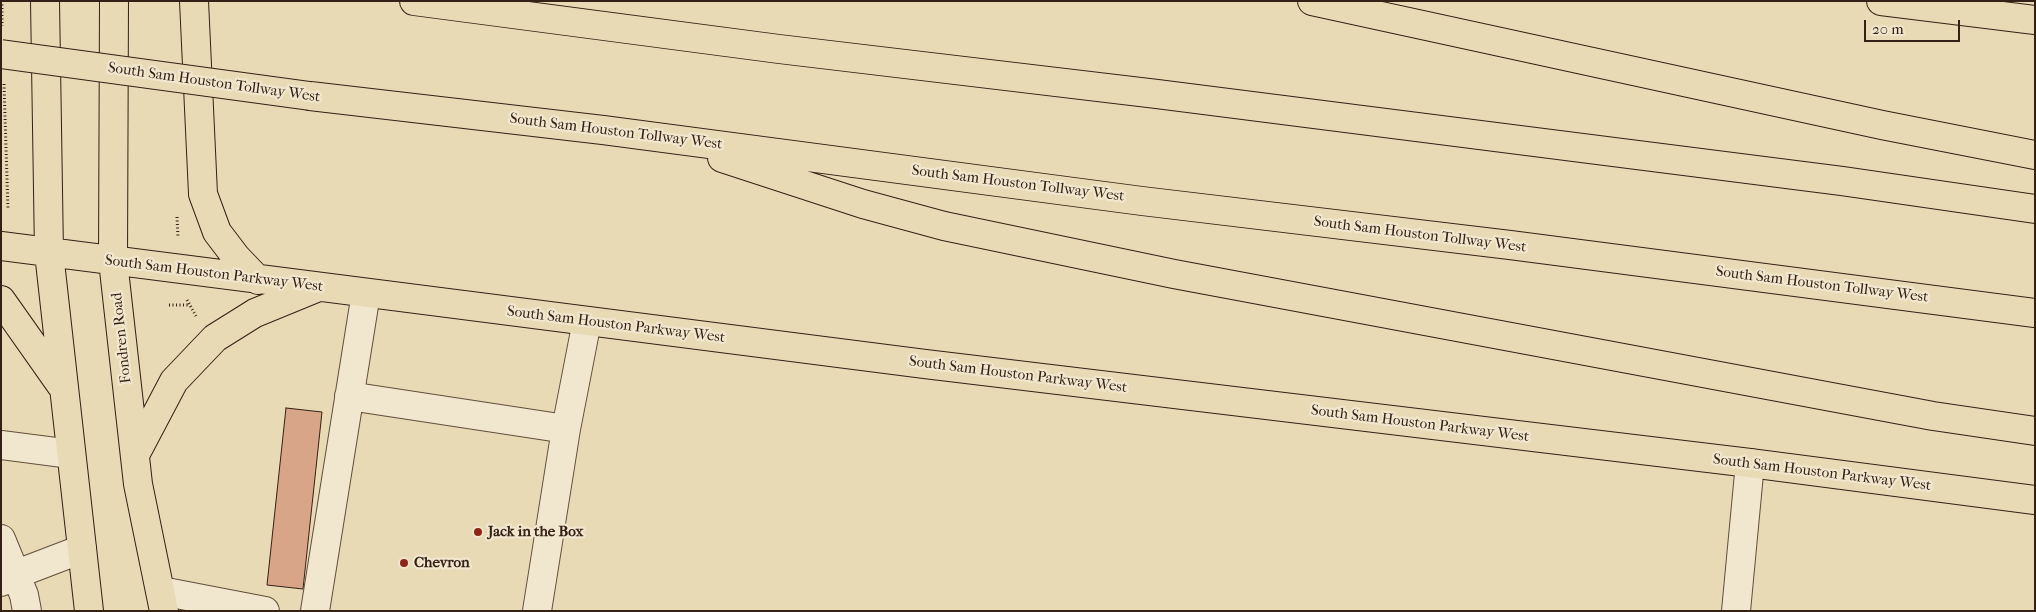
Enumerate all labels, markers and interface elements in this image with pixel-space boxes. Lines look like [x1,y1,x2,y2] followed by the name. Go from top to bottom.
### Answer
[1866,10,1962,42] scale bar
[1872,20,1904,38] text: 20 m
[107,59,321,107] street label: South Sam Houston Tollway West
[509,110,723,154] street label: South Sam Houston Tollway West
[911,162,1125,206] street label: South Sam Houston Tollway West
[1313,213,1527,257] street label: South Sam Houston Tollway West
[104,252,324,296] street label: South Sam Houston Parkway West
[1715,263,1929,307] street label: South Sam Houston Tollway West
[108,292,136,384] street label: Fondren Road
[506,303,726,347] street label: South Sam Houston Parkway West
[908,353,1128,397] street label: South Sam Houston Parkway West
[1310,402,1530,446] street label: South Sam Houston Parkway West
[1712,451,1932,495] street label: South Sam Houston Parkway West
[488,523,583,541] place label: Jack in the Box
[472,526,484,538] marker: Jack in the Box
[414,554,470,572] place label: Chevron
[398,557,410,569] marker: Chevron

